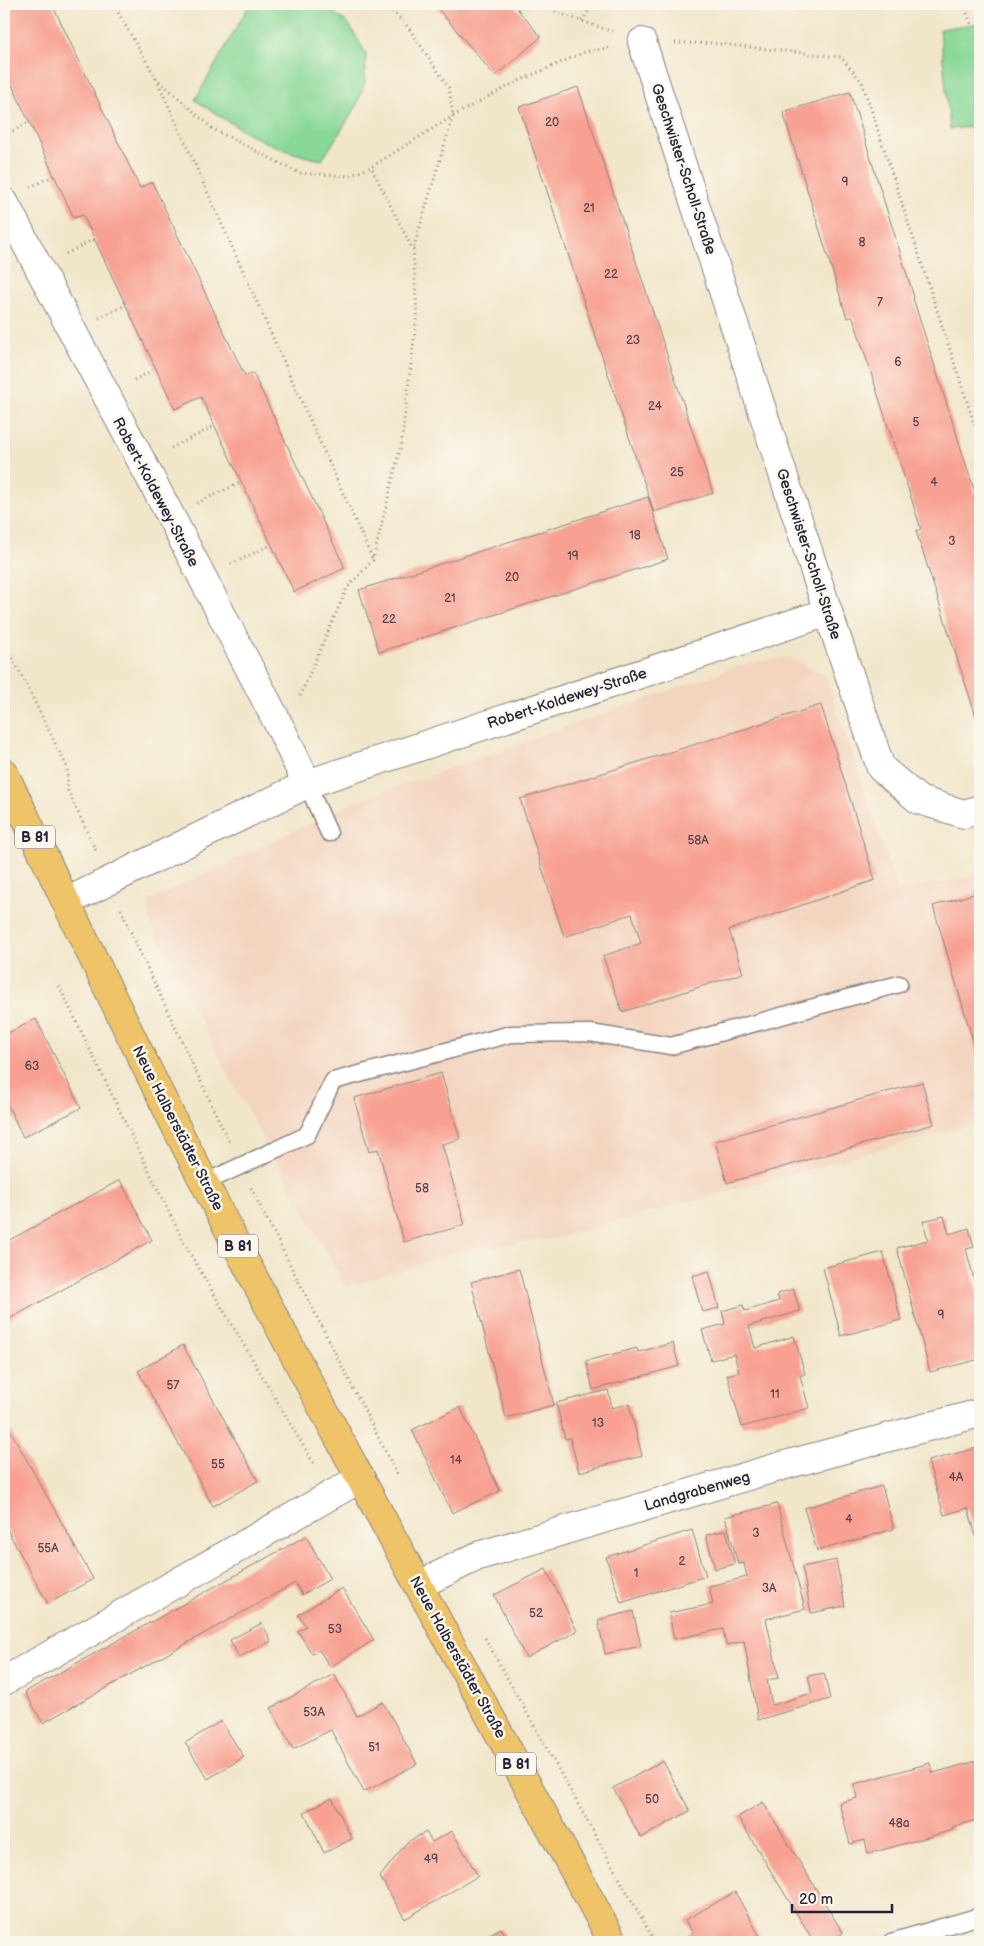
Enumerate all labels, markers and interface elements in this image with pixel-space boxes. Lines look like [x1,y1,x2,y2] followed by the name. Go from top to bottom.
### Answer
[647,81,720,257] street label: Geschwister-Scholl-Straße
[545,115,559,130] house number: 20
[842,175,849,190] house number: 9
[583,201,595,216] house number: 21
[859,235,866,250] house number: 8
[604,267,618,282] house number: 22
[877,295,883,310] house number: 7
[626,333,640,348] house number: 23
[894,355,902,370] house number: 6
[648,399,663,414] house number: 24
[108,414,203,570] street label: Robert-Koldewey-Straße
[913,415,920,430] house number: 5
[670,465,684,480] house number: 25
[772,466,845,642] street label: Geschwister-Scholl-Straße
[930,475,938,490] house number: 4
[629,528,641,543] house number: 18
[948,534,956,549] house number: 3
[567,549,579,564] house number: 19
[505,570,519,585] house number: 20
[444,591,456,606] house number: 21
[382,612,396,627] house number: 22
[485,664,649,733] street label: Robert-Koldewey-Straße
[15,826,55,849] road number: B 81
[687,833,709,848] house number: 58A
[128,1043,227,1214] street label: Neue Halberstädter Straße
[25,1059,39,1074] house number: 63
[415,1181,429,1196] house number: 58
[218,1234,258,1258] road number: B 81
[938,1308,945,1323] house number: 9
[167,1378,179,1393] house number: 57
[770,1387,780,1402] house number: 11
[592,1416,604,1431] house number: 13
[450,1453,463,1468] house number: 14
[211,1457,225,1472] house number: 55
[642,1467,752,1516] street label: Landgrabenweg
[949,1470,964,1485] house number: 4A
[845,1512,853,1527] house number: 4
[752,1526,760,1541] house number: 3
[37,1541,59,1556] house number: 55A
[678,1554,686,1569] house number: 2
[634,1566,638,1581] house number: 1
[405,1573,510,1742] street label: Neue Halberstädter Straße
[762,1581,777,1596] house number: 3A
[529,1606,543,1621] house number: 52
[328,1622,342,1637] house number: 53
[303,1705,325,1720] house number: 53A
[368,1740,380,1755] house number: 51
[496,1752,536,1776] road number: B 81
[645,1792,659,1807] house number: 50
[888,1816,910,1831] house number: 48a
[424,1852,438,1867] house number: 49
[792,1881,892,1913] scale bar
[799,1890,833,1909] text: 20 m

